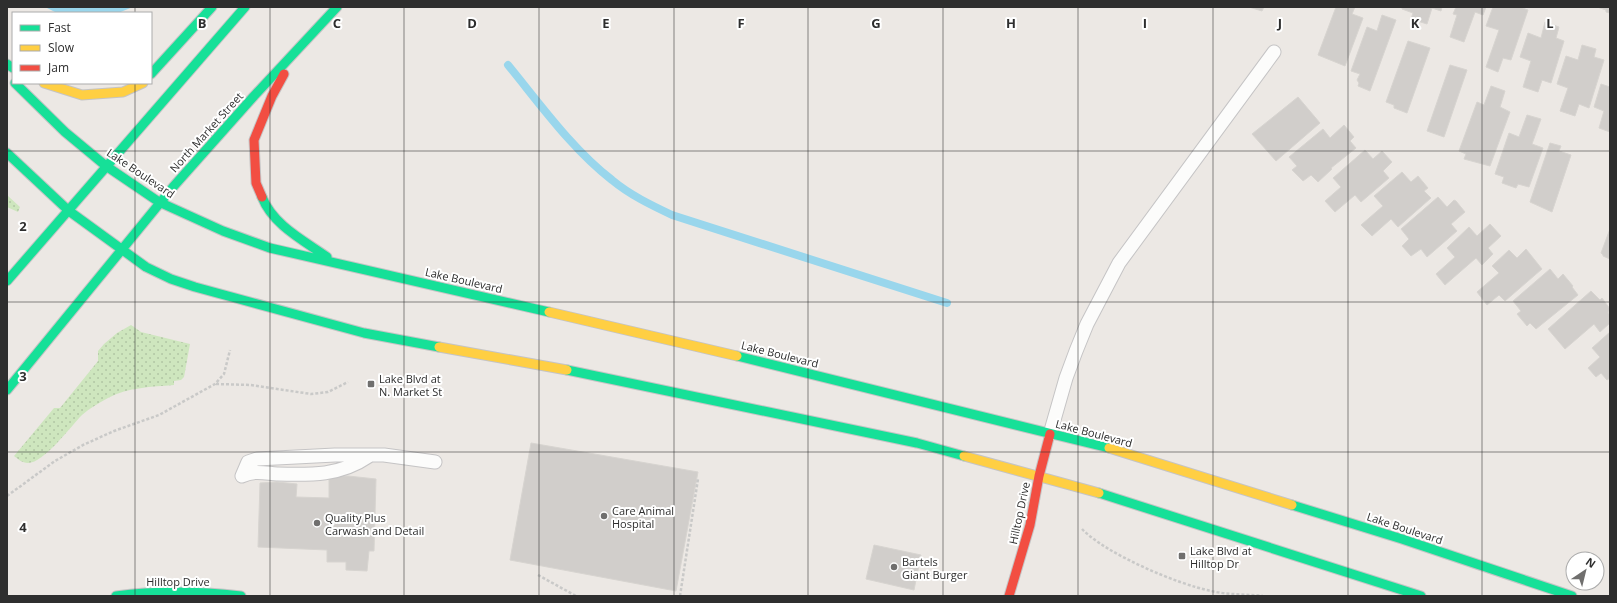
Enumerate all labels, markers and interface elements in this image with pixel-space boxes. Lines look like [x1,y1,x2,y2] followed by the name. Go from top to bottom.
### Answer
[12,12,152,84] legend
[198,14,207,32] text: B
[333,14,341,32] text: C
[467,14,477,32] text: D
[602,14,610,32] text: E
[737,14,745,32] text: F
[871,14,881,32] text: G
[1006,14,1016,32] text: H
[1143,14,1147,32] text: I
[1277,14,1282,32] text: J
[1411,14,1420,32] text: K
[1546,14,1554,32] text: L
[48,19,71,36] text: Fast
[48,39,75,56] text: Slow
[47,59,69,76] text: Jam
[166,89,246,175] street label: North Market Street
[104,145,178,201] street label: Lake Boulevard
[19,217,27,235] text: 2
[424,264,504,296] street label: Lake Boulevard
[740,337,820,371] street label: Lake Boulevard
[19,367,27,385] text: 3
[379,371,442,399] place label: Lake Blvd at N. Market St
[366,379,376,389] marker: Lake Blvd at N. Market St
[1054,416,1134,450] street label: Lake Boulevard
[1005,480,1033,546] street label: Hilltop Drive
[612,503,674,531] place label: Care Animal Hospital
[1365,509,1445,547] street label: Lake Boulevard
[325,510,424,538] place label: Quality Plus Carwash and Detail
[599,511,609,521] marker: Care Animal Hospital
[19,518,27,536] text: 4
[312,518,322,528] marker: Quality Plus Carwash and Detail
[1190,543,1252,571] place label: Lake Blvd at Hilltop Dr
[1177,551,1187,561] marker: Lake Blvd at Hilltop Dr
[1565,551,1605,591] north arrow
[902,554,968,582] place label: Bartels Giant Burger
[1583,554,1599,571] text: N
[889,562,899,572] marker: Bartels Giant Burger
[146,574,210,589] street label: Hilltop Drive

